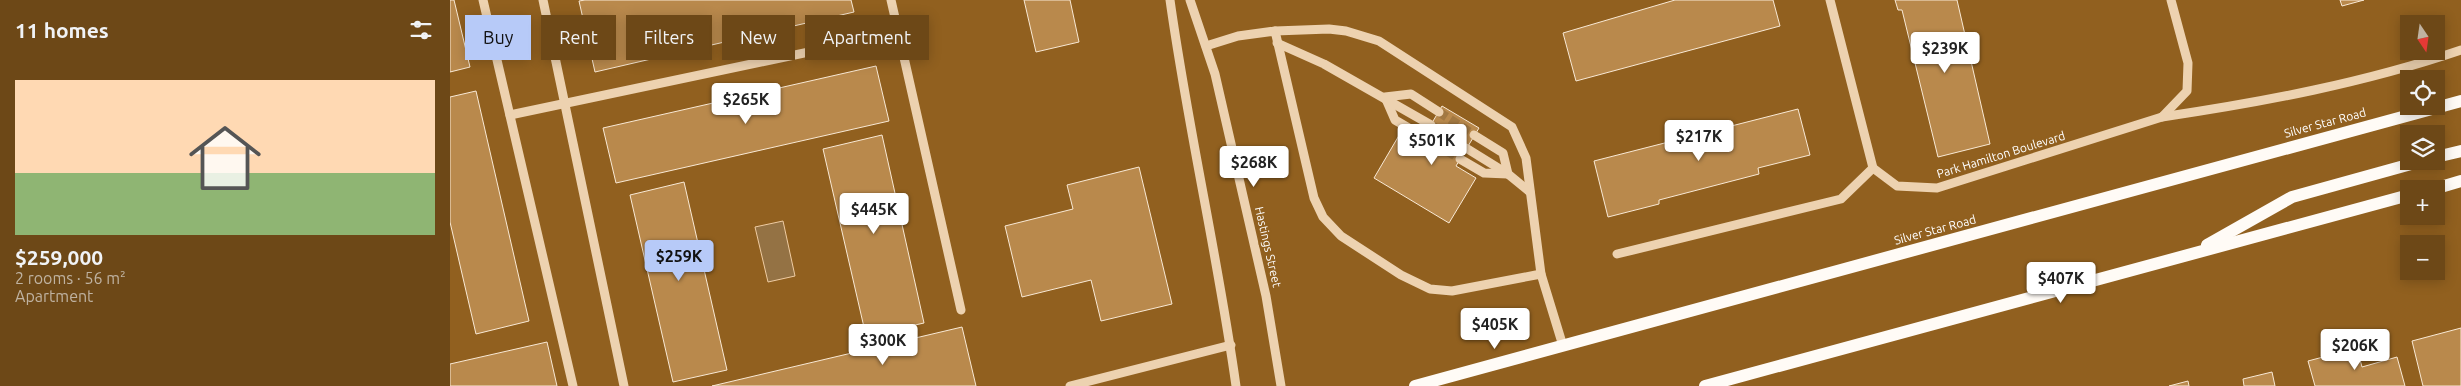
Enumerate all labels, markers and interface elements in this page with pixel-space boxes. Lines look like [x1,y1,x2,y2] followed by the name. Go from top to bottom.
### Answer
[465,15,531,60] chip: Buy
[541,15,616,60] chip: Rent
[626,15,712,60] chip: Filters
[722,15,795,60] chip: New
[805,15,929,60] chip: Apartment
[2400,15,2445,60] north arrow
[2400,15,2445,280] map controls
[407,16,435,44] icon: filters
[15,18,109,42] text: 11 homes
[1910,32,1980,74] pin: $239K
[1922,39,1968,57] text: $239K
[2400,70,2445,115] button: locate
[711,82,781,125] pin: $265K
[723,90,769,108] text: $265K
[2283,105,2367,140] street label: Silver Star Road
[180,113,270,203] icon: home
[1664,120,1734,162] pin: $217K
[1397,124,1467,166] pin: $501K
[2400,125,2445,170] button: layers
[1676,127,1722,145] text: $217K
[1935,129,2067,180] street label: Park Hamilton Boulevard
[1409,131,1455,149] text: $501K
[1219,146,1289,188] pin: $268K
[1231,153,1277,171] text: $268K
[2400,180,2445,225] button: +
[839,192,909,235] pin: $445K
[851,200,897,218] text: $445K
[1253,205,1284,289] street label: Hastings Street
[1893,212,1977,247] street label: Silver Star Road
[2400,235,2445,280] button: −
[644,240,714,282] pin: $259K
[15,245,103,269] text: $259,000
[656,247,702,265] text: $259K
[2026,262,2096,304] pin: $407K
[15,269,126,287] text: 2 rooms · 56 m²
[2038,269,2084,287] text: $407K
[15,287,93,305] text: Apartment
[1460,308,1530,350] pin: $405K
[1472,315,1518,333] text: $405K
[848,324,918,366] pin: $300K
[2320,328,2390,371] pin: $206K
[860,331,906,349] text: $300K
[2332,336,2378,354] text: $206K

